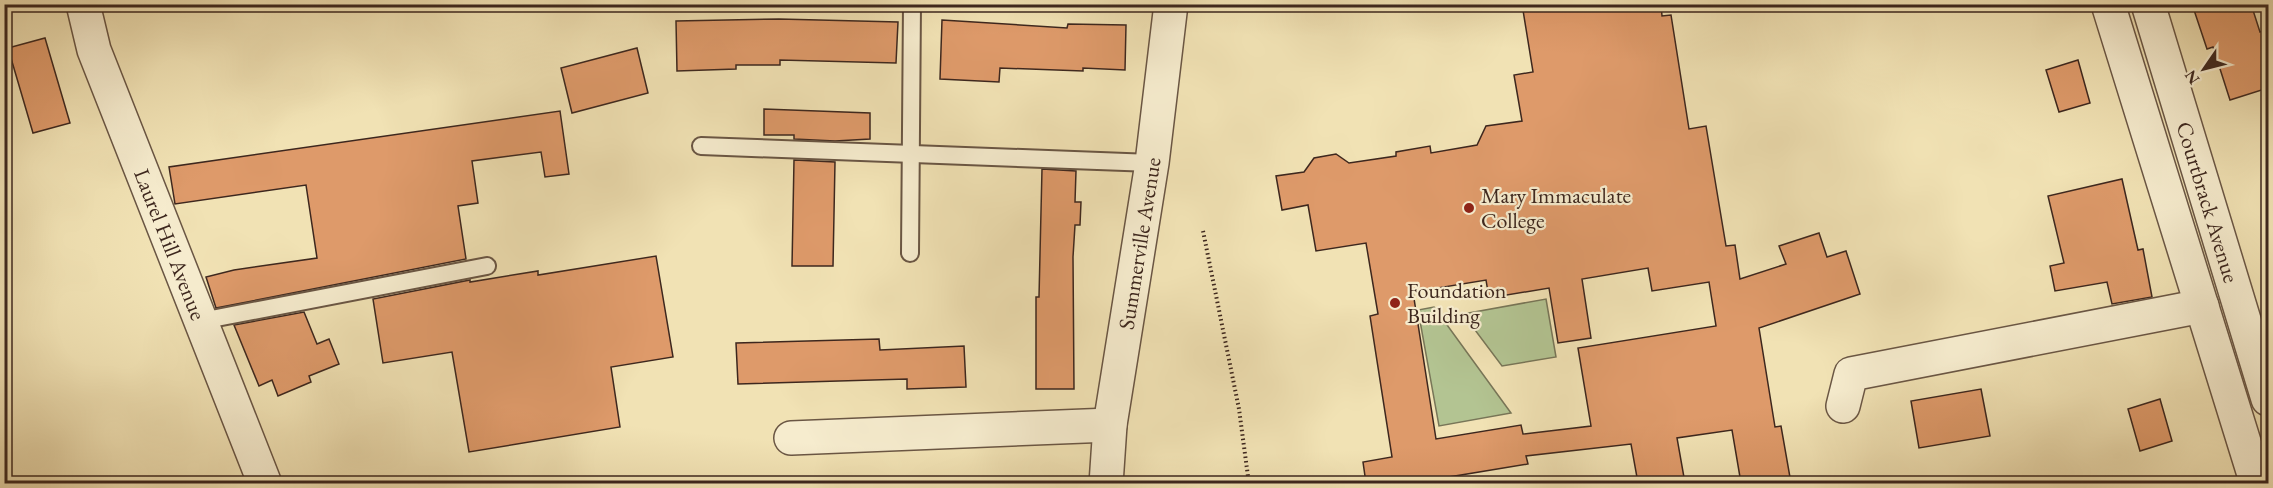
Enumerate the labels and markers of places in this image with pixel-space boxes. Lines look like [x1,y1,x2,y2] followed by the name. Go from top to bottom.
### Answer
[1481,181,1632,235] place label: Mary Immaculate College
[1462,201,1476,215] marker: Mary Immaculate College
[1407,276,1507,330] place label: Foundation Building
[1388,296,1402,310] marker: Foundation Building

